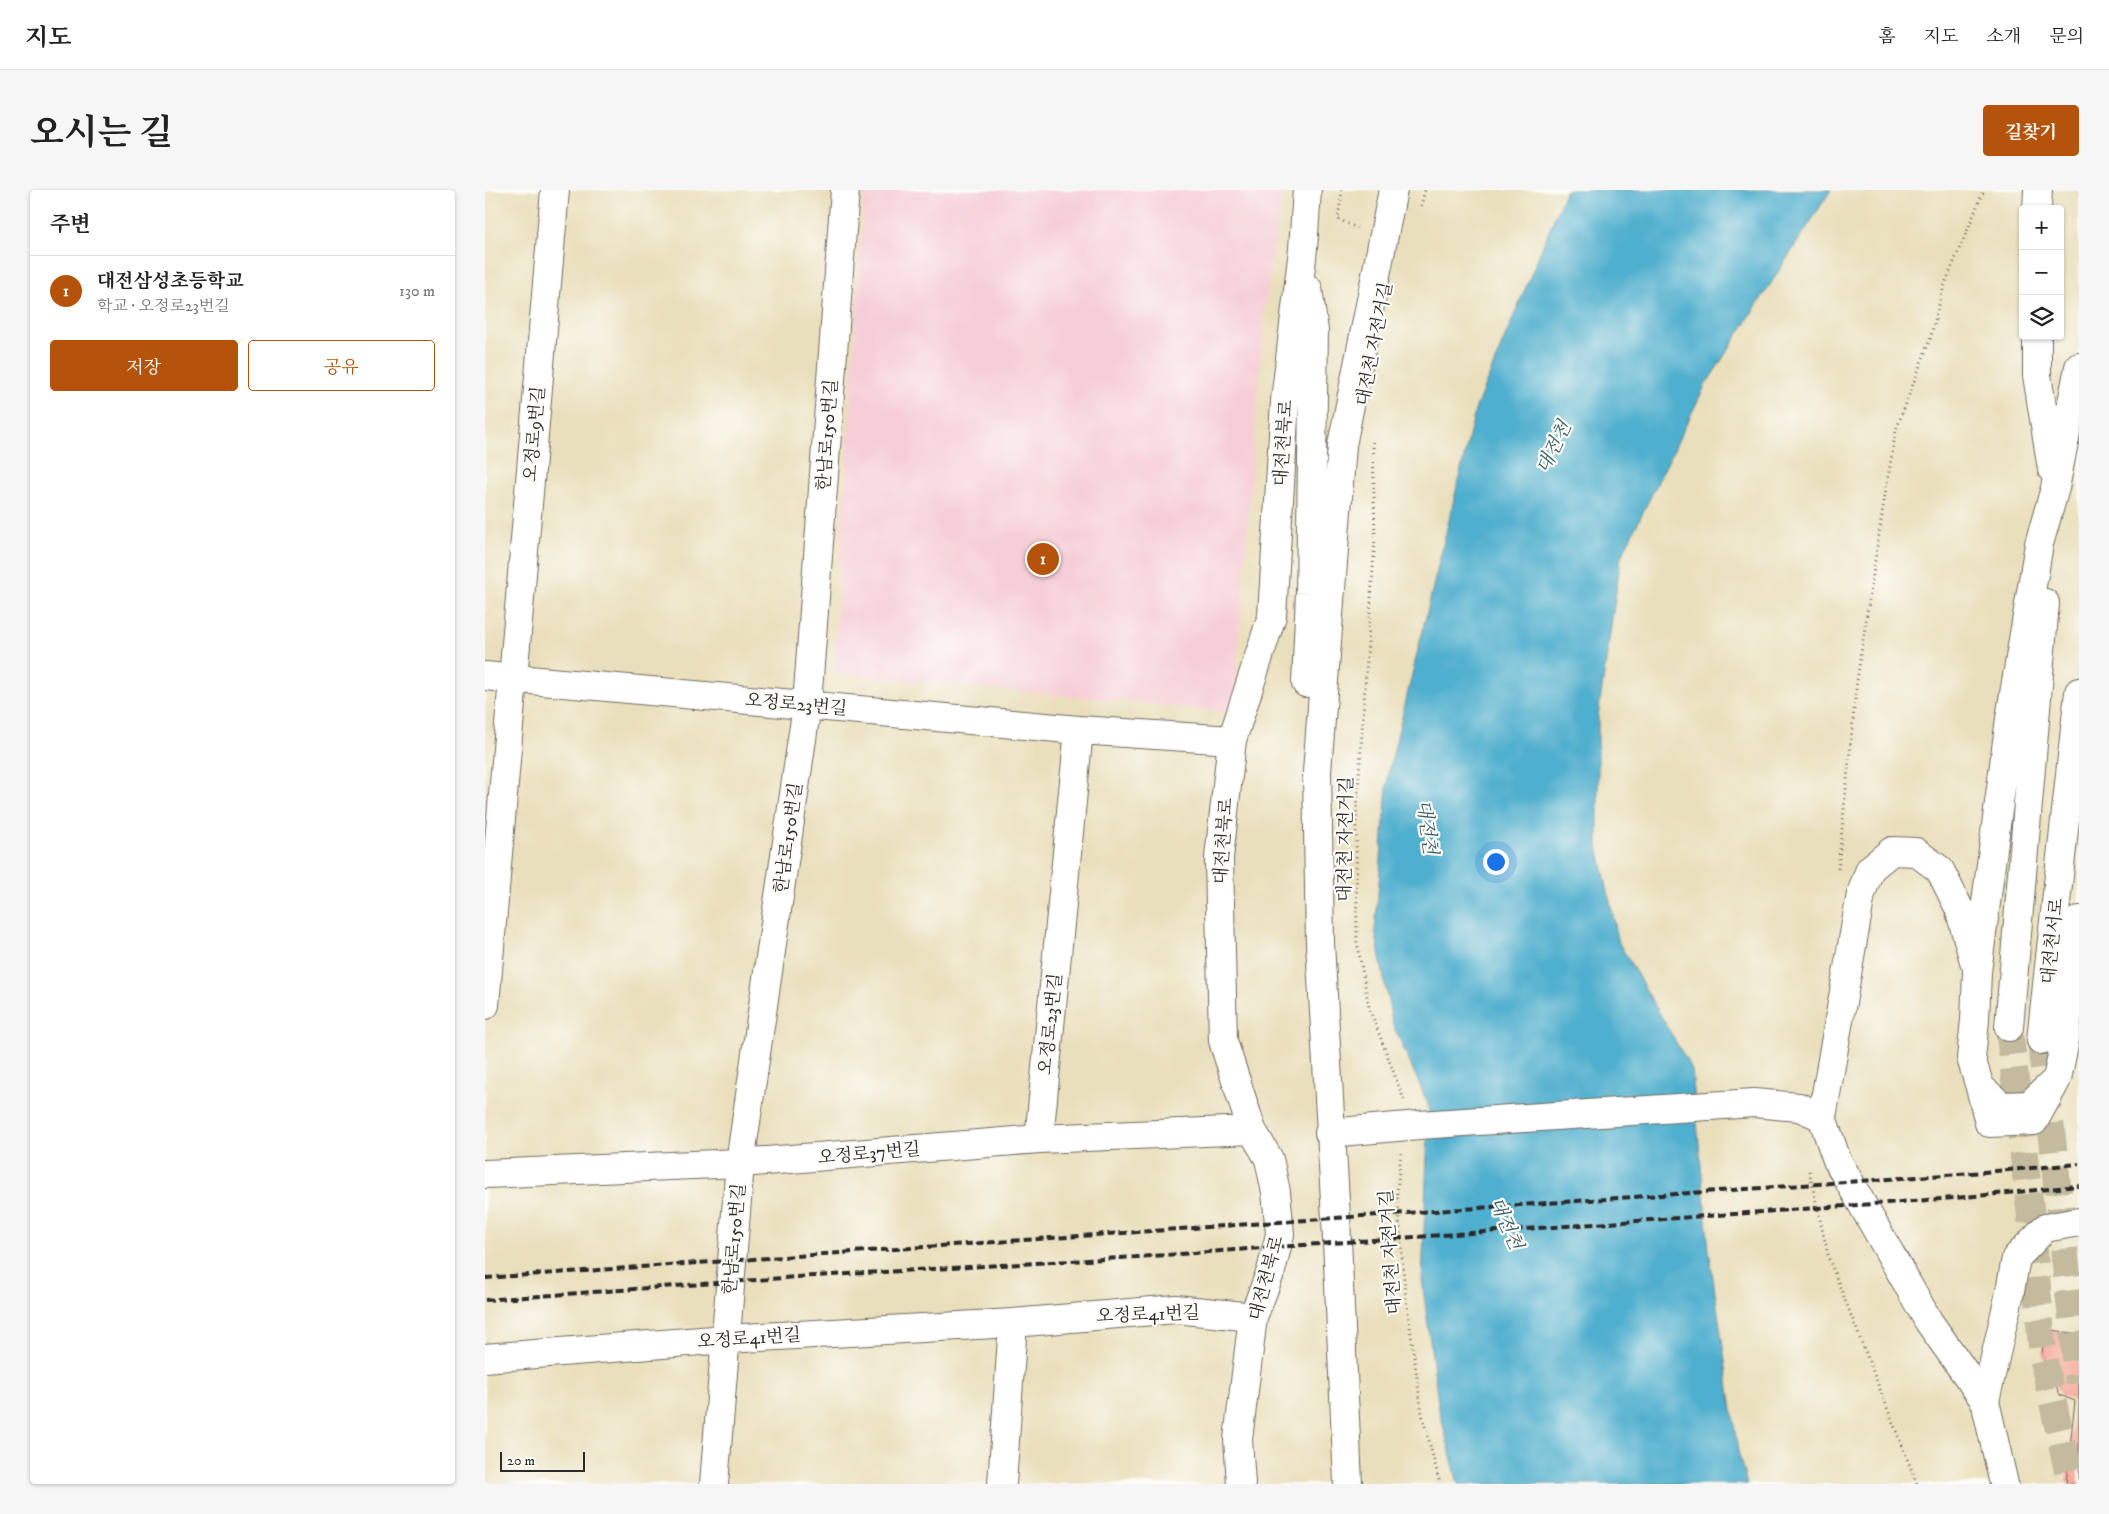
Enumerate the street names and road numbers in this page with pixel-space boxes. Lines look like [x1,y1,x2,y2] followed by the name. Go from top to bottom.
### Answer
[1352,280,1398,408] street label: 대전천 자전거길
[813,378,843,492] street label: 한남로150번길
[520,385,550,483] street label: 오정로9번길
[1270,399,1298,487] street label: 대전천북로
[744,690,848,720] street label: 오정로23번길
[1334,776,1358,902] street label: 대전천 자전거길
[770,781,808,895] street label: 한남로150번길
[1210,797,1238,885] street label: 대전천북로
[2038,897,2068,985] street label: 대전천서로
[1035,972,1067,1076] street label: 오정로23번길
[817,1139,921,1169] street label: 오정로37번길
[719,1182,751,1296] street label: 한남로150번길
[1376,1189,1406,1315] street label: 대전천 자전거길
[1245,1233,1289,1323] street label: 대전천북로
[1096,1302,1200,1328] street label: 오정로41번길
[696,1324,802,1354] street label: 오정로41번길

